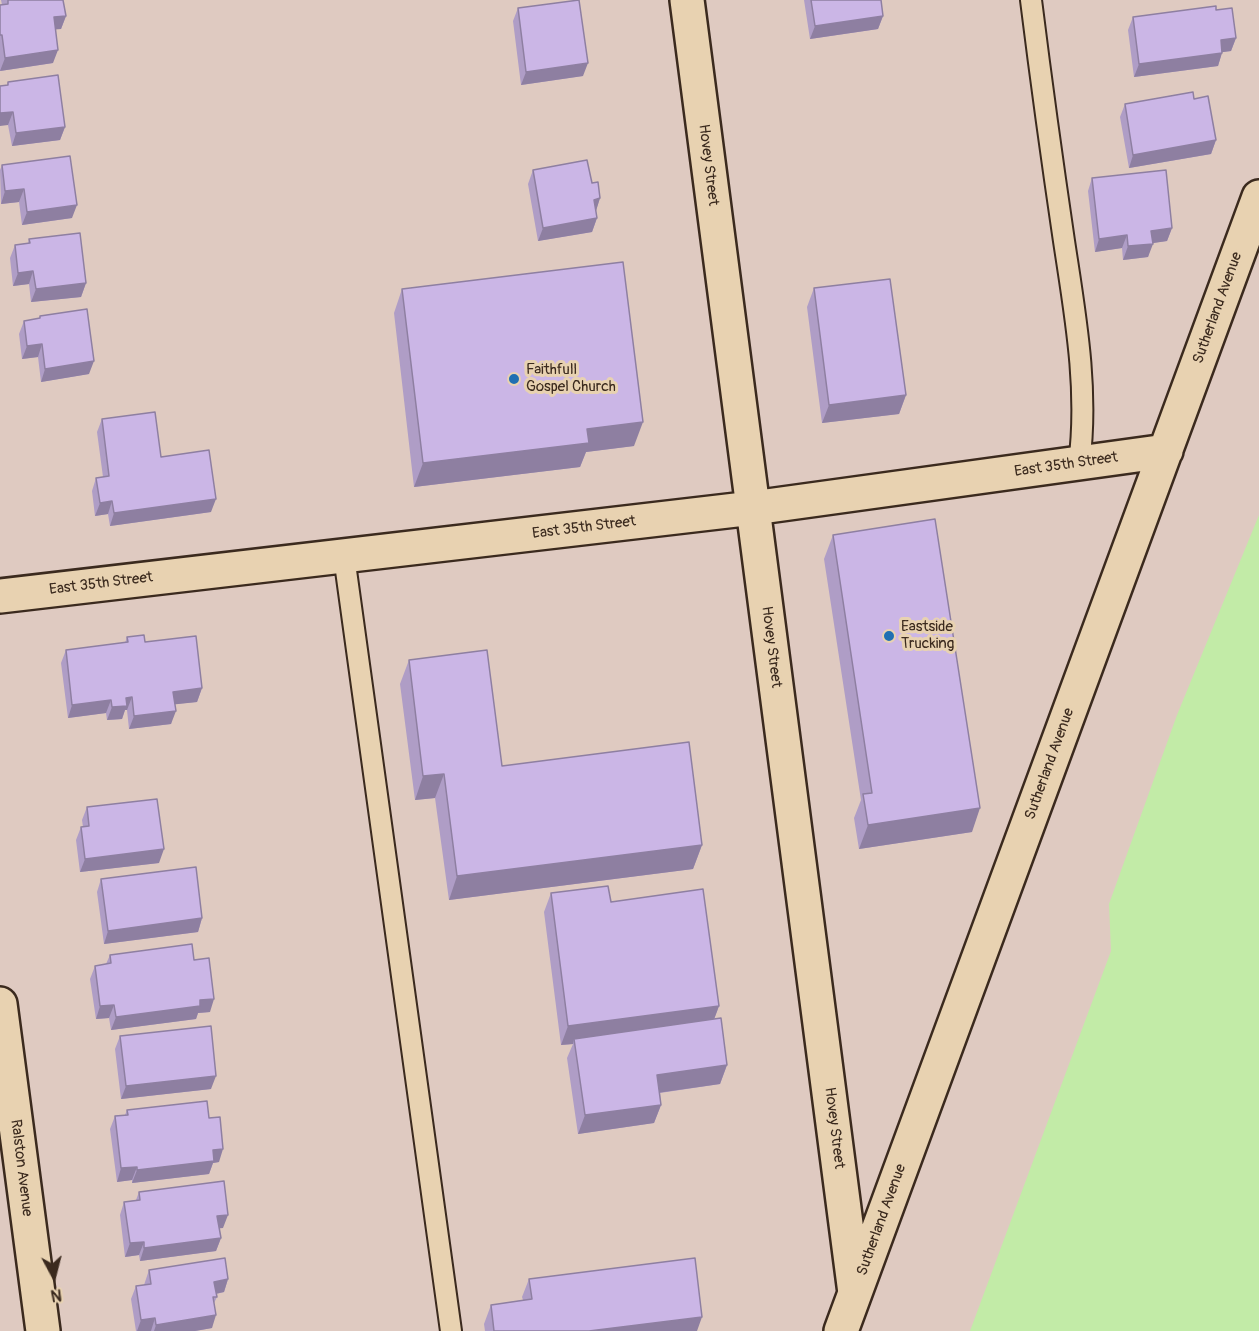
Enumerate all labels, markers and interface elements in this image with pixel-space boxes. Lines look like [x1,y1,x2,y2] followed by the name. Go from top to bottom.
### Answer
[694,123,722,207] street label: Hovey Street
[1189,250,1247,366] street label: Sutherland Avenue
[526,361,616,396] place label: Faithfull Gospel Church
[507,372,521,386] marker: Faithfull Gospel Church
[1013,449,1119,481] street label: East 35th Street
[531,513,637,543] street label: East 35th Street
[48,569,154,599] street label: East 35th Street
[757,605,785,689] street label: Hovey Street
[901,618,954,653] place label: Eastside Trucking
[882,629,896,643] marker: Eastside Trucking
[1021,706,1079,822] street label: Sutherland Avenue
[820,1086,848,1170] street label: Hovey Street
[6,1118,36,1218] street label: Ralston Avenue
[853,1162,911,1278] street label: Sutherland Avenue
[24,1247,84,1307] north arrow
[50,1284,63,1305] text: N

